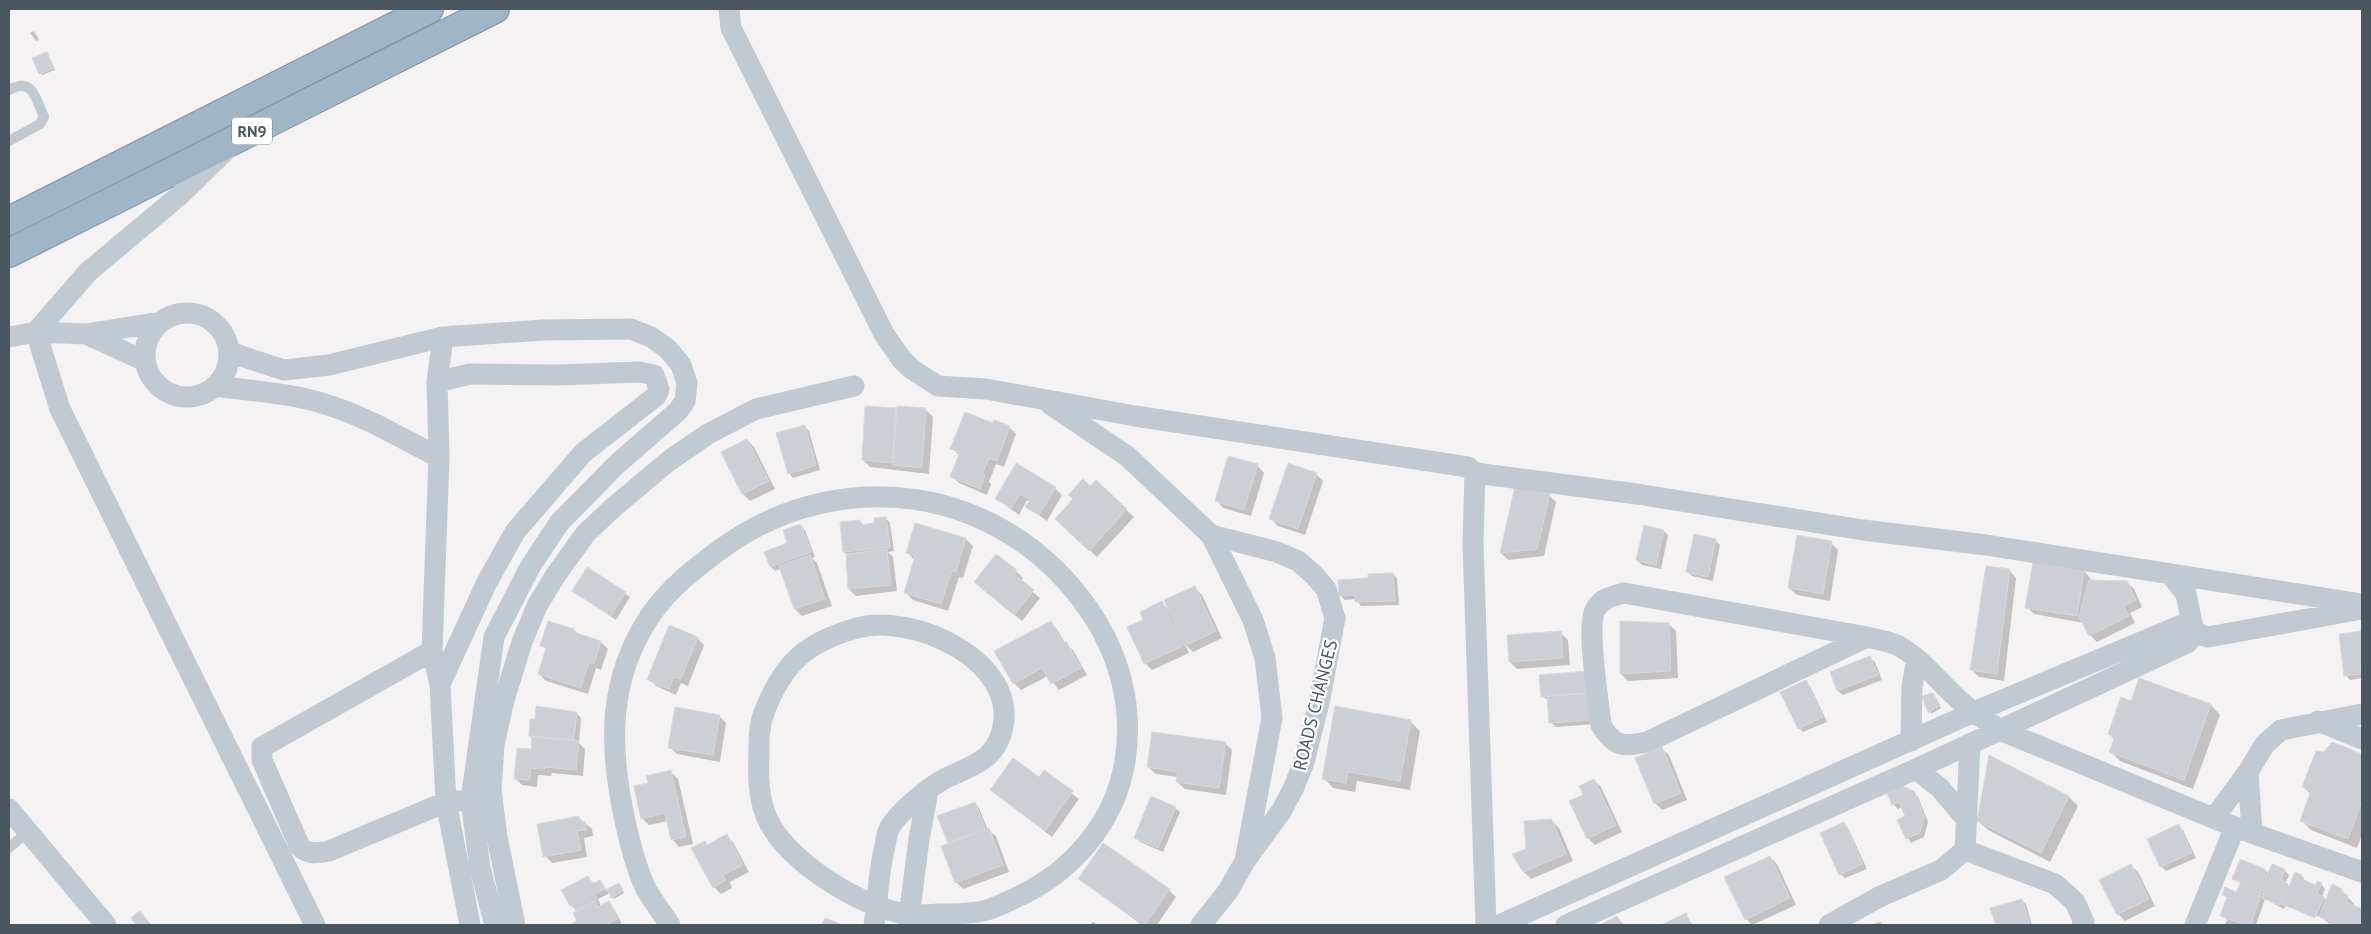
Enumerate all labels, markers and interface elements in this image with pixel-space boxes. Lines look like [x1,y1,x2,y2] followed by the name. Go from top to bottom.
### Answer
[232,118,272,144] road number: RN9
[1288,637,1342,773] street label: ROADS CHANGES

